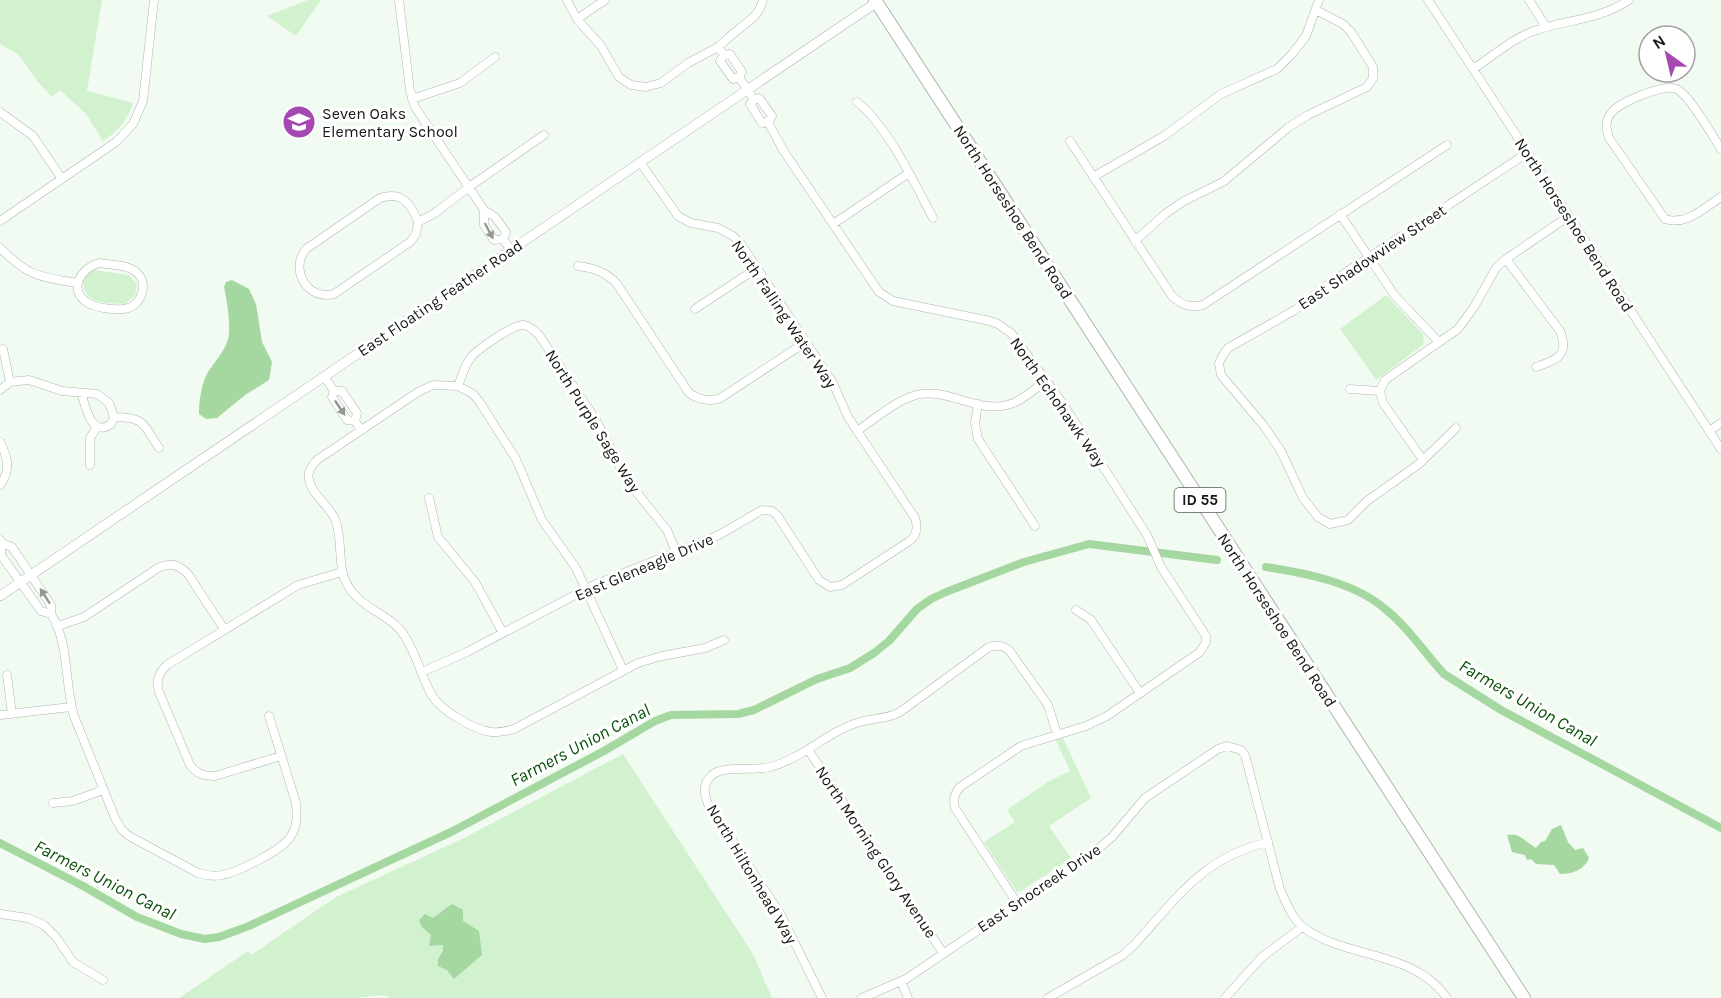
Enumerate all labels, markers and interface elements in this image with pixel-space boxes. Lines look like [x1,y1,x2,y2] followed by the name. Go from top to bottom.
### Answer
[1637,24,1697,84] north arrow
[1649,31,1669,53] text: N
[281,104,317,140] school or university icon: Seven Oaks Elementary School
[322,104,458,141] place label: Seven Oaks Elementary School
[950,121,1076,303] street label: North Horseshoe Bend Road
[1511,134,1637,316] street label: North Horseshoe Bend Road
[1294,200,1450,314] street label: East Shadowview Street
[484,223,494,240] one-way arrow
[354,236,526,360] street label: East Floating Feather Road
[727,236,841,392] street label: North Falling Water Way
[1006,334,1110,471] street label: North Echohawk Way
[541,346,645,496] street label: North Purple Sage Way
[334,400,345,416] one-way arrow
[1174,488,1226,512] road number: ID 55
[572,529,716,605] street label: East Gleneagle Drive
[1214,529,1340,711] street label: North Horseshoe Bend Road
[39,588,51,604] one-way arrow
[1455,655,1601,752] water label: Farmers Union Canal
[506,699,654,791] water label: Farmers Union Canal
[811,762,941,942] street label: North Morning Glory Avenue
[703,801,801,948] street label: North Hiltonhead Way
[31,835,180,925] water label: Farmers Union Canal
[974,840,1104,936] street label: East Snocreek Drive

